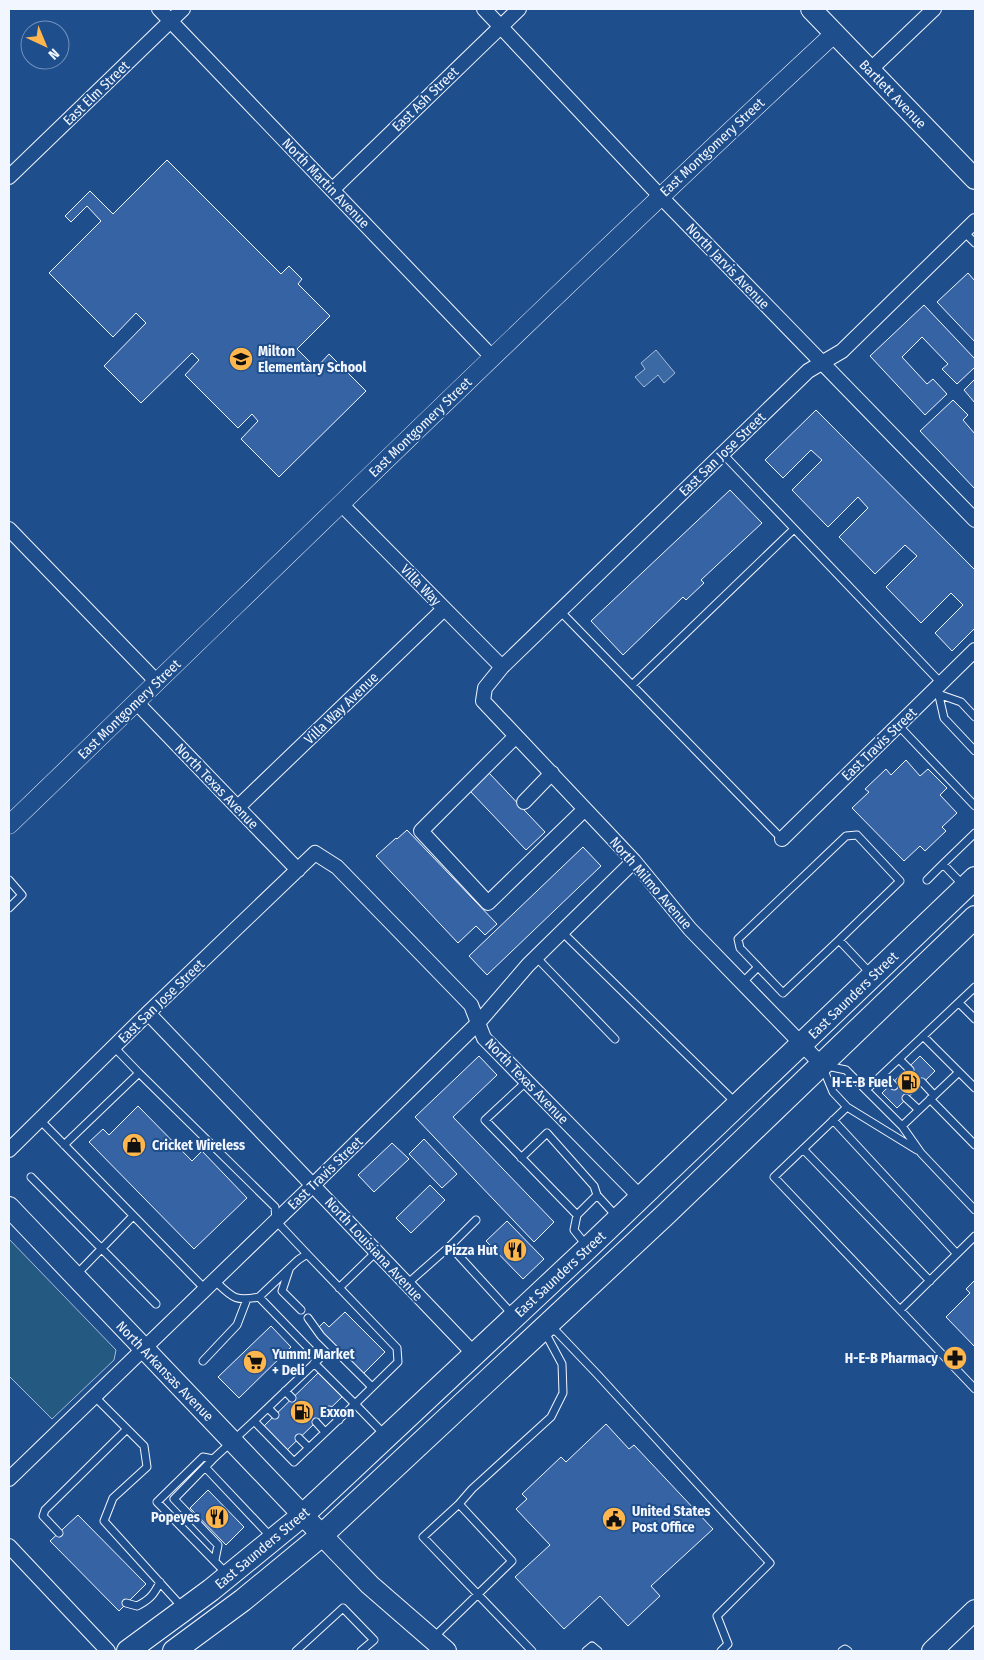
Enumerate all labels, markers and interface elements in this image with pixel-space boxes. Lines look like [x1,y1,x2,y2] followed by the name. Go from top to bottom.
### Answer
[20,20,70,70] north arrow
[45,45,63,63] text: N
[856,56,930,132] street label: Bartlett Avenue
[60,57,133,129] street label: East Elm Street
[389,63,462,135] street label: East Ash Street
[657,94,768,200] street label: East Montgomery Street
[278,135,373,232] street label: North Martin Avenue
[682,220,773,313] street label: North Jarvis Avenue
[258,343,367,376] place label: Milton Elementary School
[228,346,254,372] school or university icon: Milton Elementary School
[365,374,476,481] street label: East Montgomery Street
[676,409,769,500] street label: East San Jose Street
[397,561,445,610] street label: Villa Way
[74,656,185,763] street label: East Montgomery Street
[301,669,382,748] street label: Villa Way Avenue
[838,704,921,784] street label: East Travis Street
[171,740,262,833] street label: North Texas Avenue
[606,834,695,933] street label: North Milmo Avenue
[805,948,902,1043] street label: East Saunders Street
[115,956,208,1047] street label: East San Jose Street
[481,1035,572,1128] street label: North Texas Avenue
[896,1069,922,1095] fuel station icon: H-E-B Fuel
[832,1074,892,1091] place label: H-E-B Fuel
[121,1132,147,1158] shop icon: Cricket Wireless
[284,1133,367,1213] street label: East Travis Street
[152,1137,245,1154] place label: Cricket Wireless
[321,1194,426,1305] street label: North Louisiana Avenue
[511,1228,610,1321] street label: East Saunders Street
[502,1237,528,1263] restaurant icon: Pizza Hut
[445,1242,499,1259] place label: Pizza Hut
[112,1318,217,1425] street label: North Arkansas Avenue
[942,1345,968,1371] pharmacy icon: H-E-B Pharmacy
[271,1346,356,1379] place label: Yumm! Market + Deli
[242,1349,268,1375] supermarket icon: Yumm! Market + Deli
[845,1350,938,1367] place label: H-E-B Pharmacy
[289,1399,315,1425] fuel station icon: Exxon
[320,1404,354,1421] place label: Exxon
[632,1503,710,1536] place label: United States Post Office
[204,1504,230,1530] restaurant icon: Popeyes
[212,1504,313,1593] street label: East Saunders Street
[601,1506,627,1532] public building icon: United States Post Office
[151,1509,200,1526] place label: Popeyes

